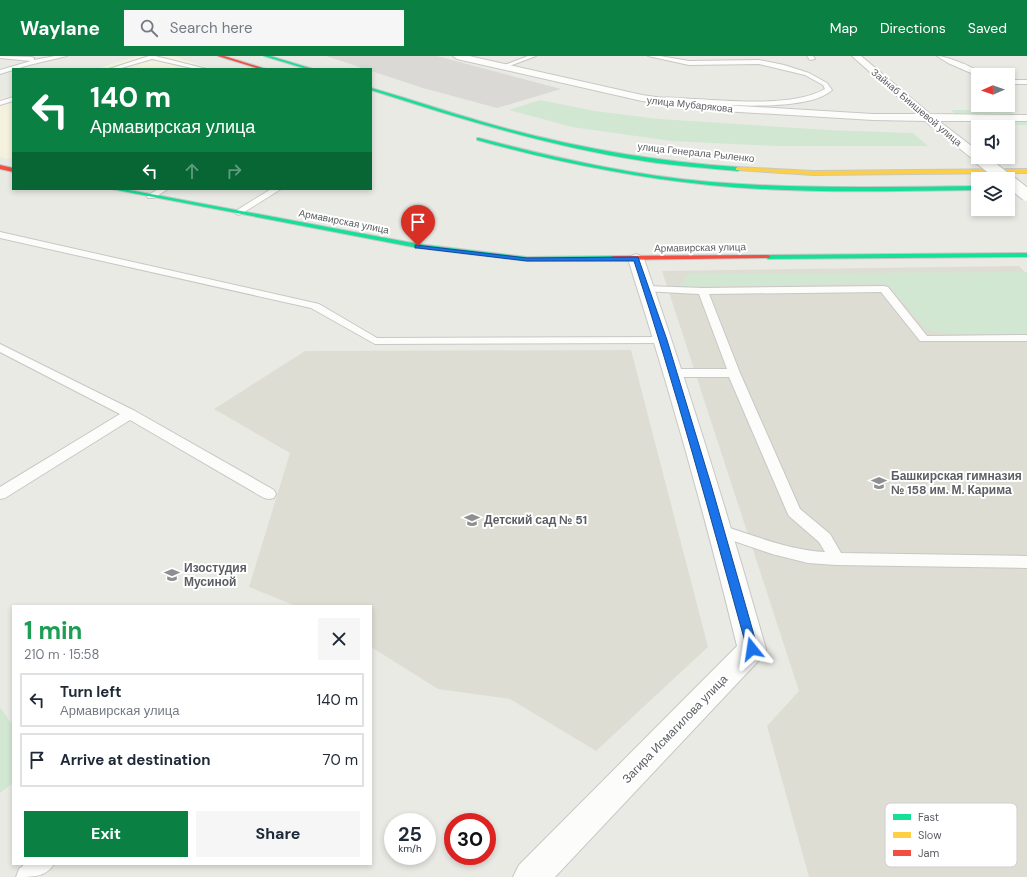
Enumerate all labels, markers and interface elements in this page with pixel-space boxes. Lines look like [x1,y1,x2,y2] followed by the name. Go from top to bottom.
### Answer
[124,10,404,46] search box
[20,16,100,41] text: Waylane
[138,17,160,39] icon: search
[170,18,253,38] text: Search here
[830,19,858,37] text: Map
[880,19,946,37] text: Directions
[968,19,1007,37] text: Saved
[869,66,965,149] street label: Зайнаб Биишевой улица
[971,68,1015,112] north arrow
[971,68,1015,216] map controls
[90,79,171,116] text: 140 m
[24,84,76,136] icon: left
[646,94,734,116] street label: улица Мубарякова
[90,115,255,139] text: Армавирская улица
[971,120,1015,164] button: sound
[637,140,756,165] street label: улица Генерала Рыленко
[139,160,161,182] icon: left
[181,160,203,182] icon: ahead
[223,160,245,182] icon: right
[971,172,1015,216] button: layers
[401,205,435,246] pin
[298,206,391,237] street label: Армавирская улица
[407,211,429,233] icon: arrive
[654,240,746,255] street label: Армавирская улица
[891,468,1022,498] place label: Башкирская гимназия № 158 им. М. Карима
[870,474,888,492] school or university icon: Башкирская гимназия № 158 им. М. Карима
[463,511,481,529] school or university icon: Детский сад № 51
[484,512,587,528] place label: Детский сад № 51
[184,560,247,590] place label: Изостудия Мусиной
[163,566,181,584] school or university icon: Изостудия Мусиной
[24,615,82,646] text: 1 min
[318,618,360,660] button: close
[731,628,773,670] position arrow
[24,646,99,663] text: 210 m · 15:58
[619,671,731,787] street label: Загира Исмагилова улица
[60,682,121,702] text: Turn left
[26,689,48,711] icon: left
[317,690,358,710] text: 140 m
[60,702,179,719] text: Армавирская улица
[26,749,48,771] icon: arrive
[60,750,211,770] text: Arrive at destination
[323,750,358,770] text: 70 m
[885,803,1017,867] legend
[918,810,939,824] text: Fast
[24,811,188,857] button: Exit
[196,811,360,857] button: Share
[444,813,496,865] speed limit sign: 30
[398,821,422,847] text: 25
[918,828,942,842] text: Slow
[398,842,422,855] text: km/h
[918,846,939,860] text: Jam

